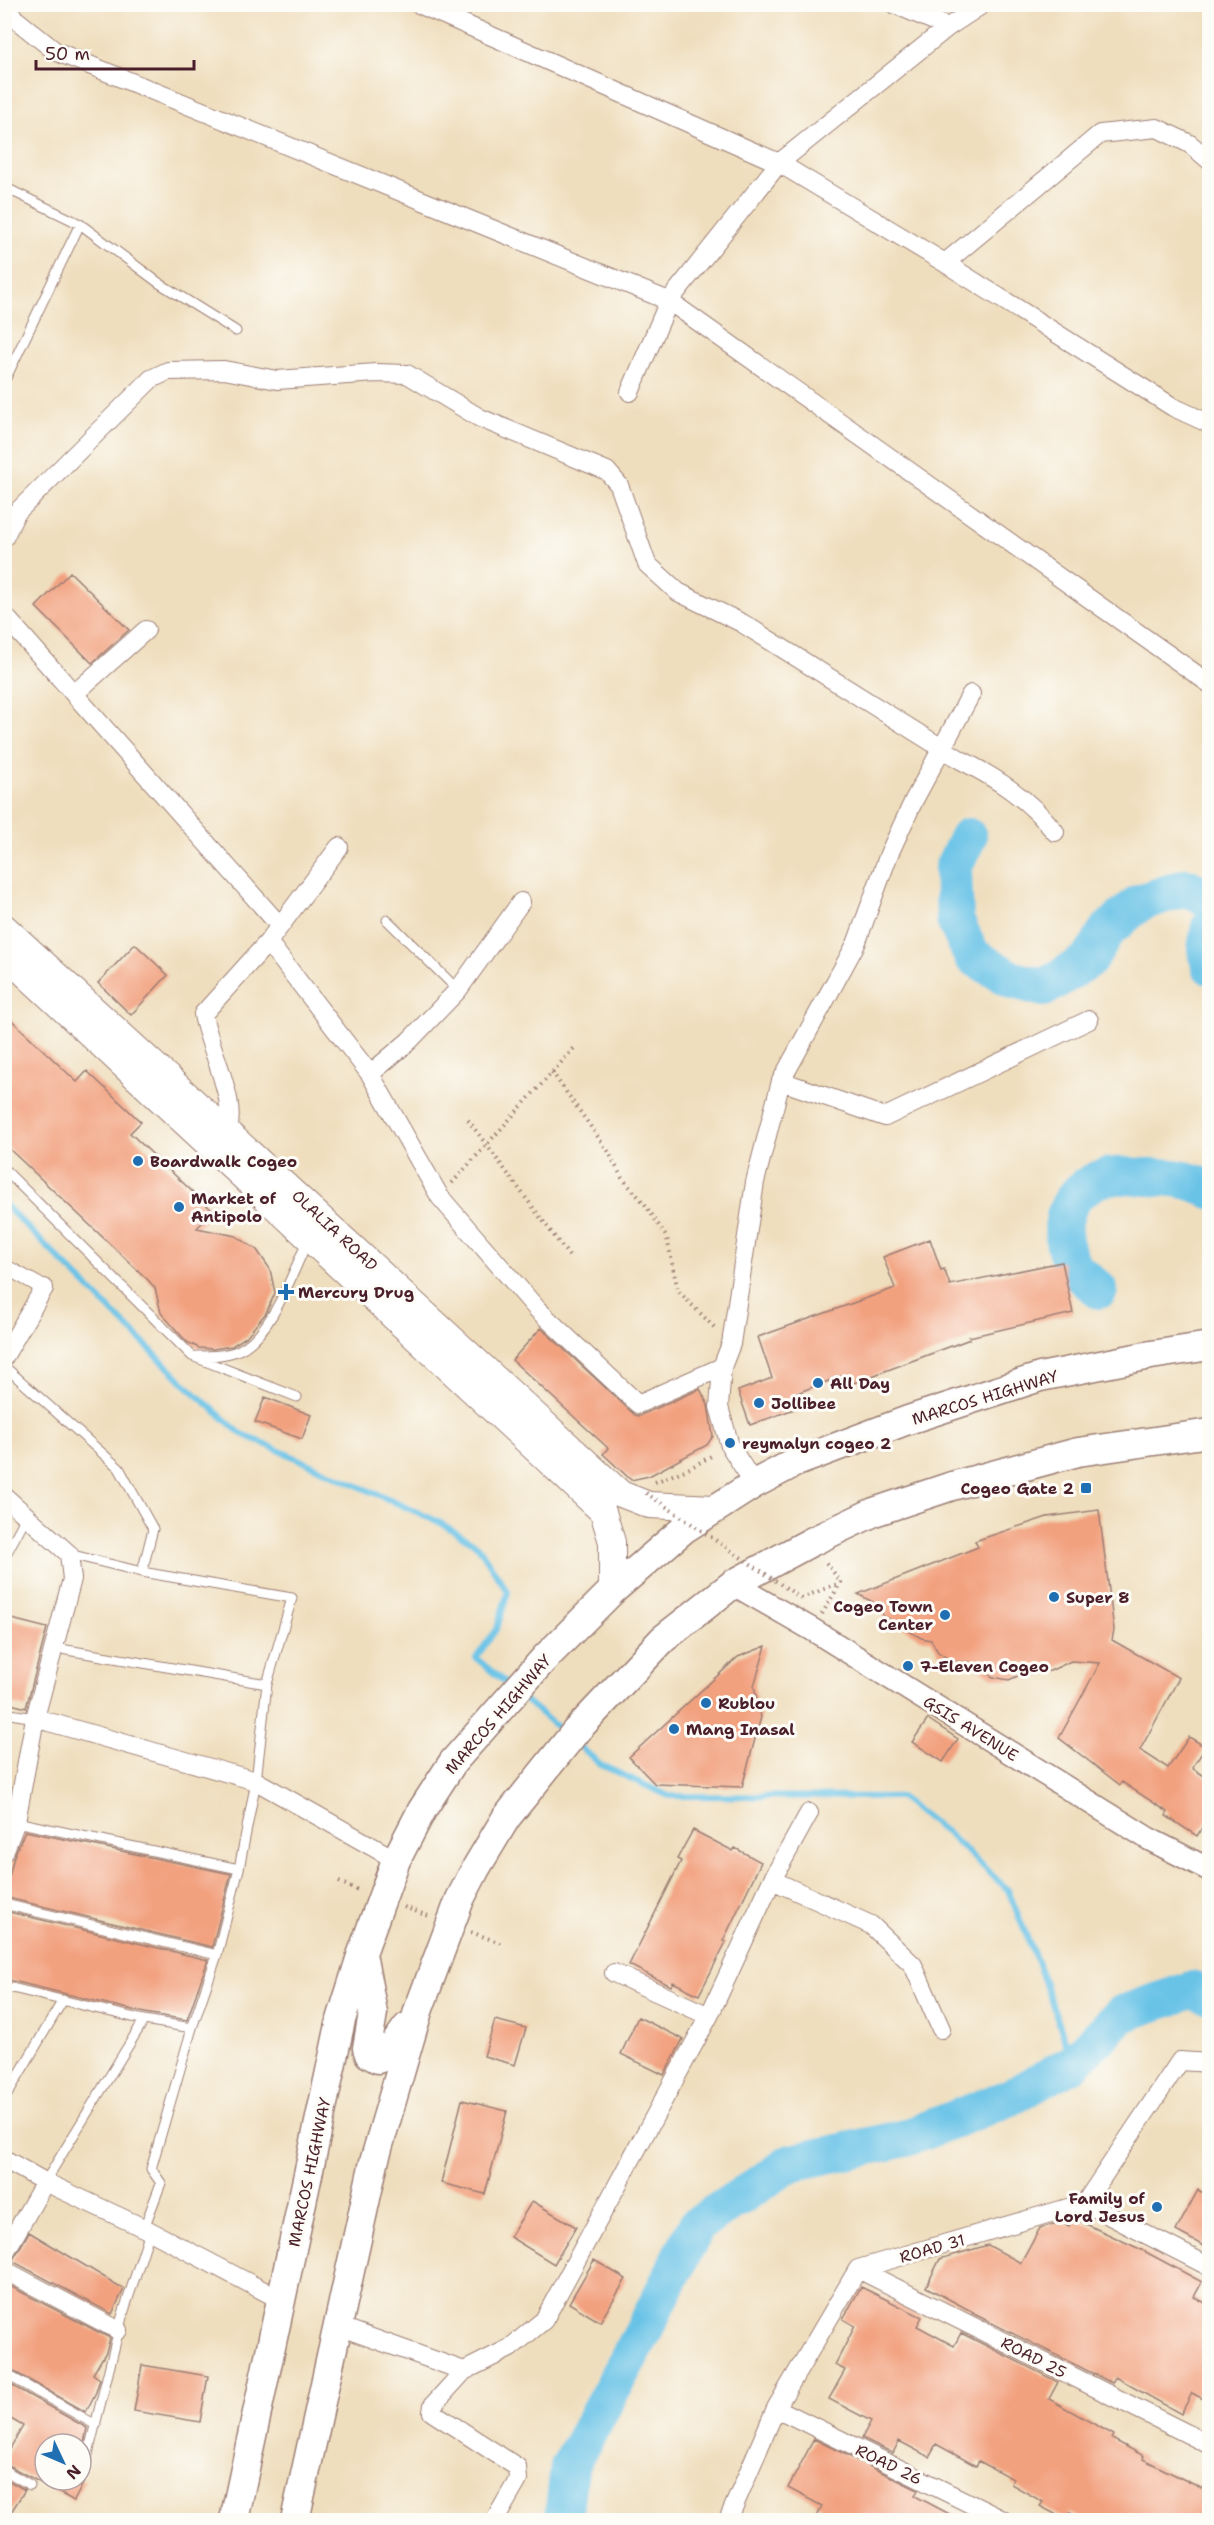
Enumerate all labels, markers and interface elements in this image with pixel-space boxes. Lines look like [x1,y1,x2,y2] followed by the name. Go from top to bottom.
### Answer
[36,33,194,71] scale bar
[45,42,90,66] text: 50 m
[150,1151,297,1172] place label: Boardwalk Cogeo
[131,1154,145,1168] marker: Boardwalk Cogeo
[287,1185,382,1276] street label: OLALIA ROAD
[191,1188,277,1227] place label: Market of Antipolo
[172,1200,186,1214] marker: Market of Antipolo
[298,1282,414,1303] place label: Mercury Drug
[279,1285,293,1299] marker: Mercury Drug
[909,1365,1061,1430] street label: MARCOS HIGHWAY
[830,1373,890,1394] place label: All Day
[811,1376,825,1390] marker: All Day
[771,1393,837,1414] place label: Jollibee
[752,1396,766,1410] marker: Jollibee
[742,1433,891,1454] place label: reymalyn cogeo 2
[723,1436,737,1450] marker: reymalyn cogeo 2
[961,1478,1074,1499] place label: Cogeo Gate 2
[1079,1481,1093,1495] marker: Cogeo Gate 2
[1066,1587,1130,1608] place label: Super 8
[1047,1590,1061,1604] marker: Super 8
[833,1596,933,1635] place label: Cogeo Town Center
[938,1608,952,1622] marker: Cogeo Town Center
[441,1650,556,1779] street label: MARCOS HIGHWAY
[920,1656,1049,1677] place label: 7-Eleven Cogeo
[901,1659,915,1673] marker: 7-Eleven Cogeo
[919,1691,1022,1766] street label: GSIS AVENUE
[718,1693,775,1714] place label: Rublou
[699,1696,713,1710] marker: Rublou
[686,1719,795,1740] place label: Mang Inasal
[667,1722,681,1736] marker: Mang Inasal
[283,2095,336,2249] street label: MARCOS HIGHWAY
[1055,2188,1146,2227] place label: Family of Lord Jesus
[1150,2200,1164,2214] marker: Family of Lord Jesus
[897,2229,967,2268] street label: ROAD 31
[998,2332,1070,2383] street label: ROAD 25
[33,2432,93,2492] north arrow
[852,2439,926,2490] street label: ROAD 26
[61,2460,85,2484] text: N

